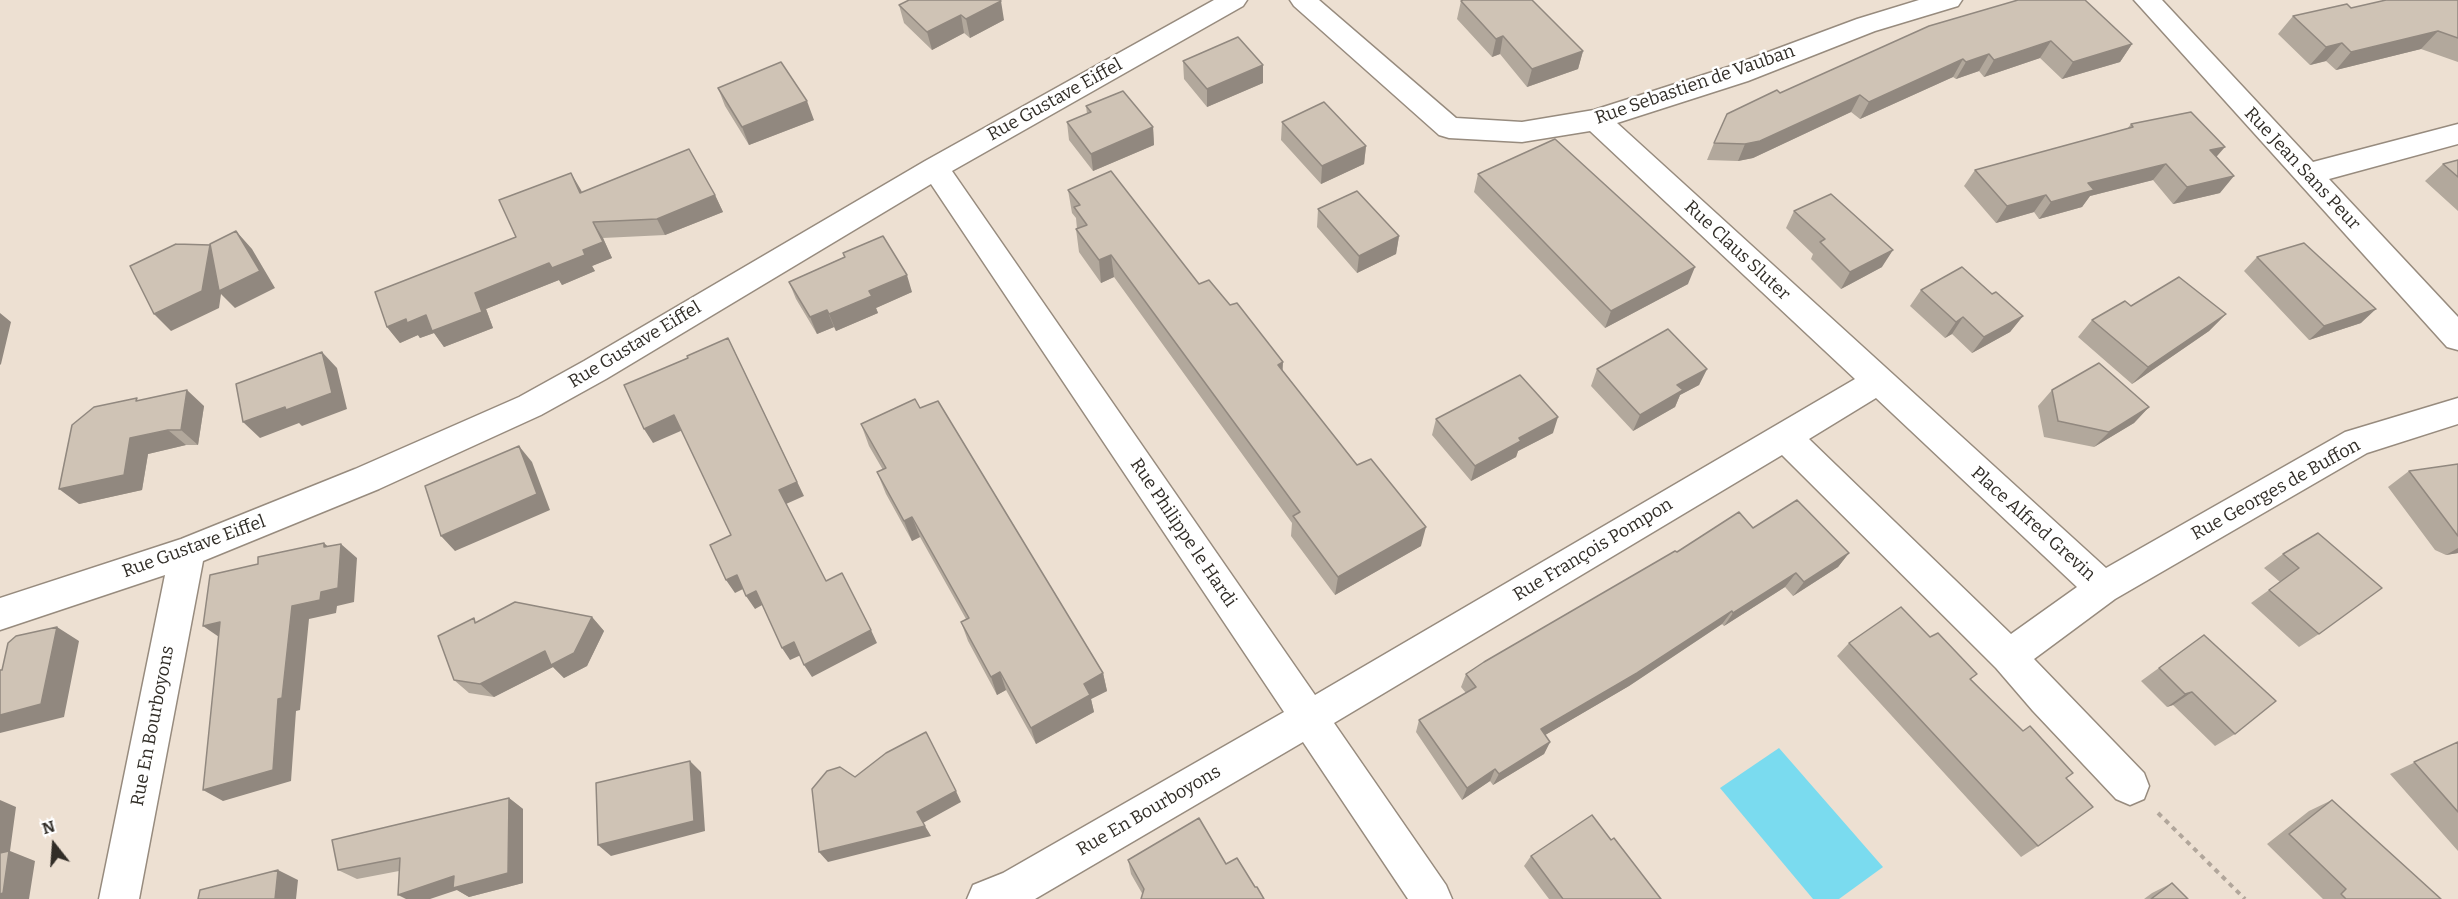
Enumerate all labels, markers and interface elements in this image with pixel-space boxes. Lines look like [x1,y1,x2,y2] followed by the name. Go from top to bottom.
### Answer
[1592,41,1798,129] street label: Rue Sebastien de Vauban
[984,54,1126,146] street label: Rue Gustave Eiffel
[2240,103,2364,235] street label: Rue Jean Sans Peur
[1680,197,1794,305] street label: Rue Claus Sluter
[565,297,705,393] street label: Rue Gustave Eiffel
[2188,435,2364,545] street label: Rue Georges de Buffon
[1125,455,1241,611] street label: Rue Philippe le Hardi
[1966,462,2100,586] street label: Place Alfred Grevin
[1510,494,1676,606] street label: Rue François Pompon
[119,511,269,583] street label: Rue Gustave Eiffel
[127,644,179,808] street label: Rue En Bourboyons
[1073,761,1225,861] street label: Rue En Bourboyons
[24,815,84,875] north arrow
[40,816,57,838] text: N

